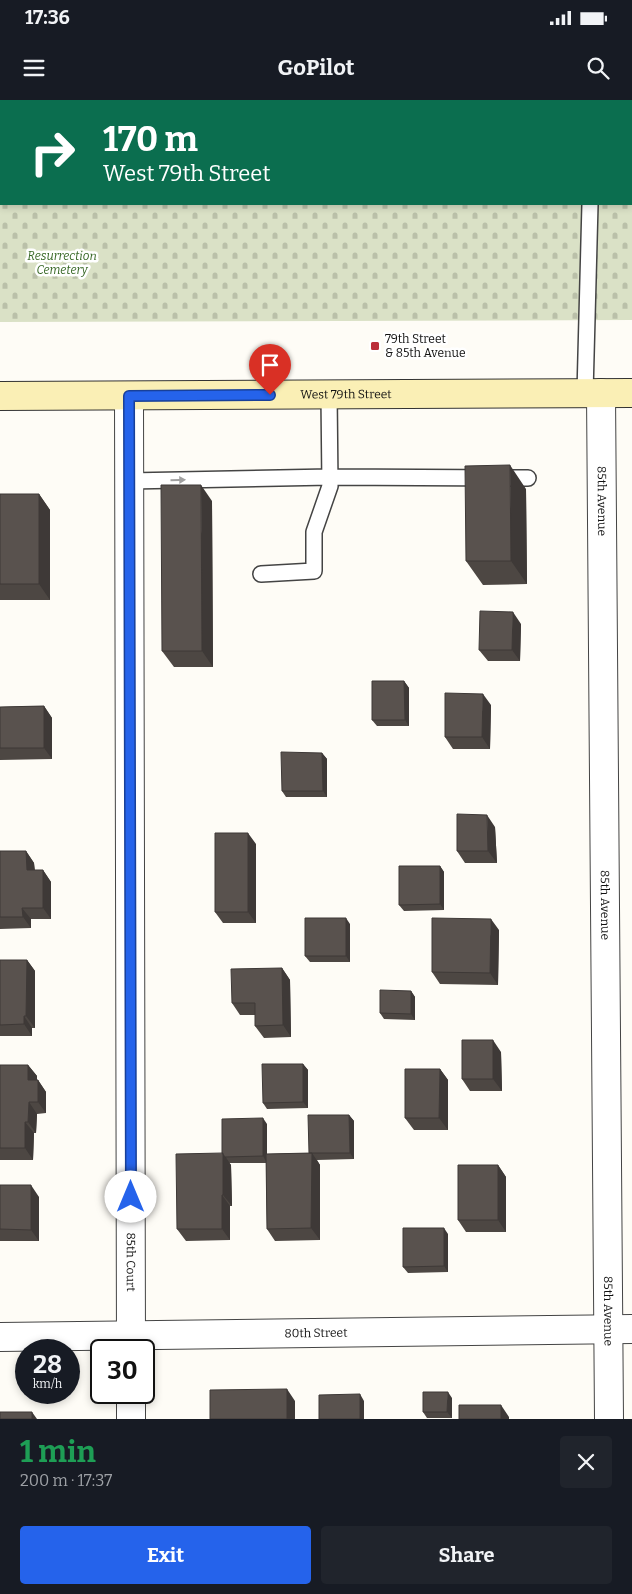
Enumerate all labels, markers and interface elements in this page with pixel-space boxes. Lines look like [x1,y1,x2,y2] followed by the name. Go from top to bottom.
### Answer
[25,6,70,29] text: 17:36
[20,54,48,82] icon: menu
[277,54,355,81] text: GoPilot
[584,54,612,82] icon: search
[103,118,198,160] text: 170 m
[20,120,85,185] icon: right
[103,160,270,187] text: West 79th Street
[27,249,97,277] park label: Resurrection Cemetery
[385,332,466,360] place label: 79th Street & 85th Avenue
[369,340,381,352] marker: 79th Street & 85th Avenue
[249,344,291,395] pin
[256,351,284,379] icon: arrive
[300,387,392,402] street label: West 79th Street
[595,466,609,536] street label: 85th Avenue
[170,476,186,484] one-way arrow
[598,870,612,940] street label: 85th Avenue
[104,1170,156,1222] position arrow
[124,1232,138,1292] street label: 85th Court
[601,1276,615,1346] street label: 85th Avenue
[284,1326,348,1340] street label: 80th Street
[90,1339,155,1404] speed limit sign: 30
[33,1350,62,1380] text: 28
[33,1377,62,1391] text: km/h
[20,1434,96,1470] text: 1 min
[560,1436,612,1488] button: close
[20,1471,112,1490] text: 200 m · 17:37
[20,1526,311,1584] button: Exit
[321,1526,612,1584] button: Share

